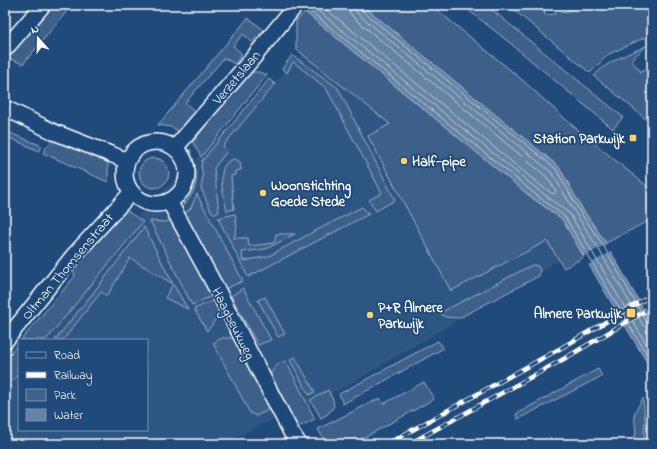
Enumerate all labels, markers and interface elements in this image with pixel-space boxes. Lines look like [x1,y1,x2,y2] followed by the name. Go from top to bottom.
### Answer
[18,18,58,58] north arrow
[29,21,41,38] text: N
[207,46,266,111] street label: Verzetslaan
[533,129,626,150] place label: Station Parkwijk
[628,133,638,143] marker: Station Parkwijk
[412,152,467,173] place label: Half-pipe
[399,156,409,166] marker: Half-pipe
[271,176,352,213] place label: Woonstichting Goede Stede
[258,188,268,198] marker: Woonstichting Goede Stede
[17,209,120,325] street label: Oltman Thomsenstraat
[205,284,260,364] street label: Haagbeukweg
[378,298,443,335] place label: P+R Almere Parkwijk
[534,304,623,325] place label: Almere Parkwijk
[625,307,637,319] marker: Almere Parkwijk
[365,310,375,320] marker: P+R Almere Parkwijk
[18,339,148,431] legend
[54,347,80,365] text: Road
[54,367,93,386] text: Railway
[54,387,76,405] text: Park
[54,407,83,425] text: Water

